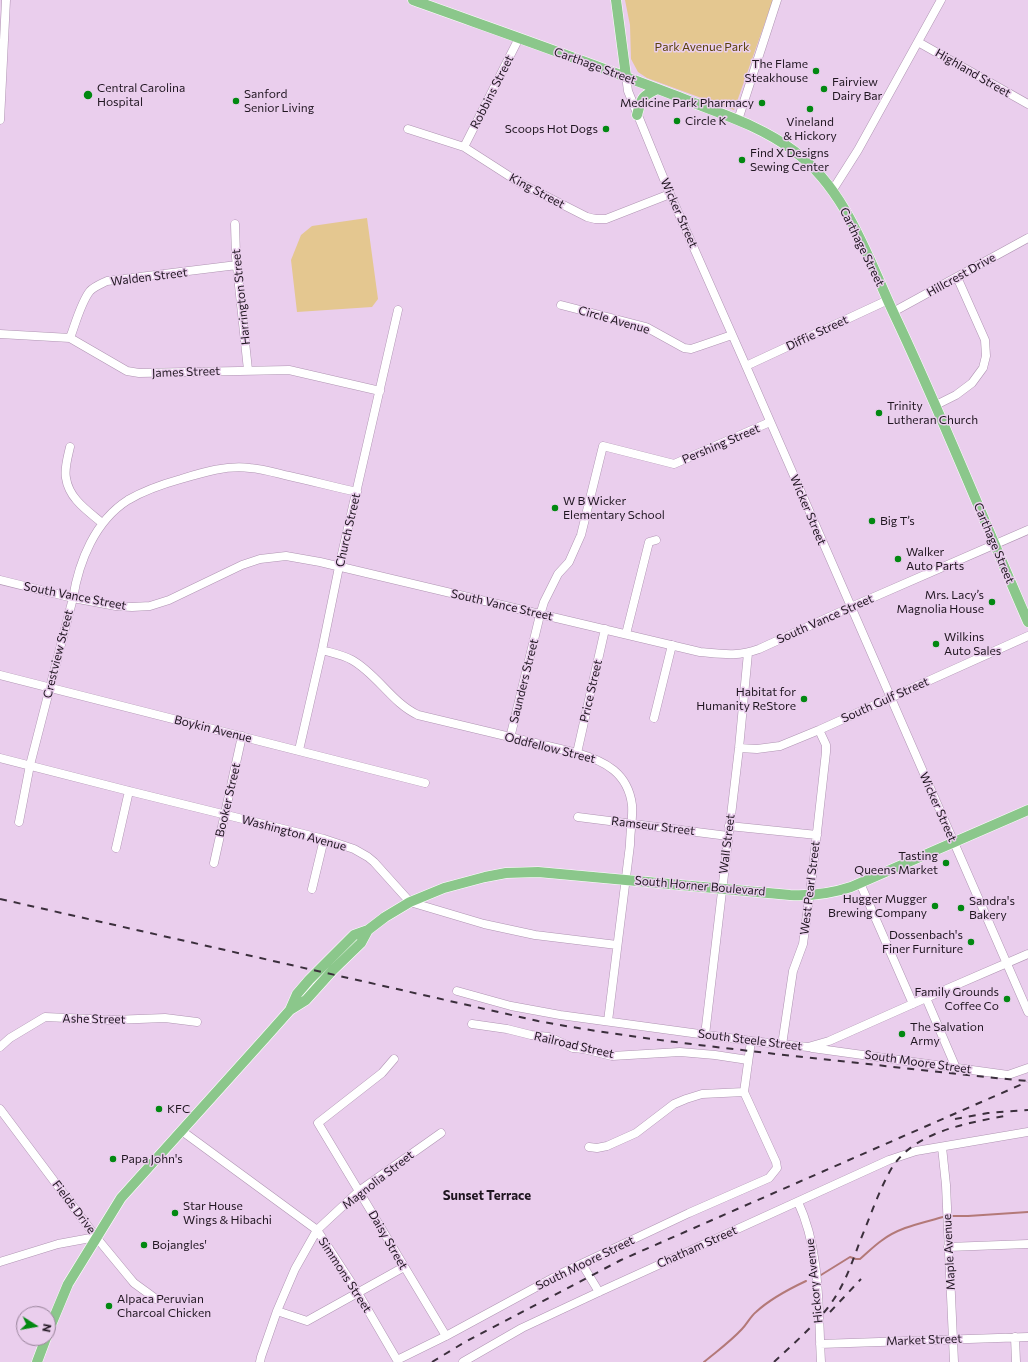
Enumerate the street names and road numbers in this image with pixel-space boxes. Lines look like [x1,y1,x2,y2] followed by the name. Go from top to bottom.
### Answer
[552,44,638,88] street label: Carthage Street
[933,46,1013,100] street label: Highland Street
[467,53,517,131] street label: Robbins Street
[507,170,567,212] street label: King Street
[657,176,701,250] street label: Wicker Street
[837,205,887,289] street label: Carthage Street
[229,248,253,346] street label: Harrington Street
[924,250,998,300] street label: Hillcrest Drive
[110,265,188,289] street label: Walden Street
[577,303,651,337] street label: Circle Avenue
[784,312,850,354] street label: Diffie Street
[152,364,220,380] street label: James Street
[680,421,762,467] street label: Pershing Street
[787,473,829,547] street label: Wicker Street
[333,492,363,568] street label: Church Street
[971,500,1017,586] street label: Carthage Street
[22,579,128,613] street label: South Vance Street
[450,586,554,624] street label: South Vance Street
[774,591,876,647] street label: South Vance Street
[40,608,76,700] street label: Crestview Street
[507,637,541,725] street label: Saunders Street
[577,658,605,724] street label: Price Street
[839,674,931,726] street label: South Gulf Street
[173,712,253,746] street label: Boykin Avenue
[503,730,597,766] street label: Oddfellow Street
[212,762,244,838] street label: Booker Street
[916,770,960,844] street label: Wicker Street
[240,812,348,854] street label: Washington Avenue
[716,813,738,875] street label: Wall Street
[610,814,696,838] street label: Ramseur Street
[797,840,823,936] street label: West Pearl Street
[634,873,766,899] street label: South Horner Boulevard
[62,1011,126,1027] street label: Ashe Street
[697,1026,803,1054] street label: South Steele Street
[533,1029,615,1061] street label: Railroad Street
[864,1047,972,1077] street label: South Moore Street
[339,1148,417,1212] street label: Magnolia Street
[49,1178,99,1236] street label: Fields Drive
[365,1208,411,1272] street label: Daisy Street
[940,1213,958,1291] street label: Maple Avenue
[655,1223,739,1271] street label: Chatham Street
[533,1233,637,1293] street label: South Moore Street
[315,1235,375,1315] street label: Simmons Street
[802,1238,826,1324] street label: Hickory Avenue
[886,1331,962,1349] street label: Market Street

